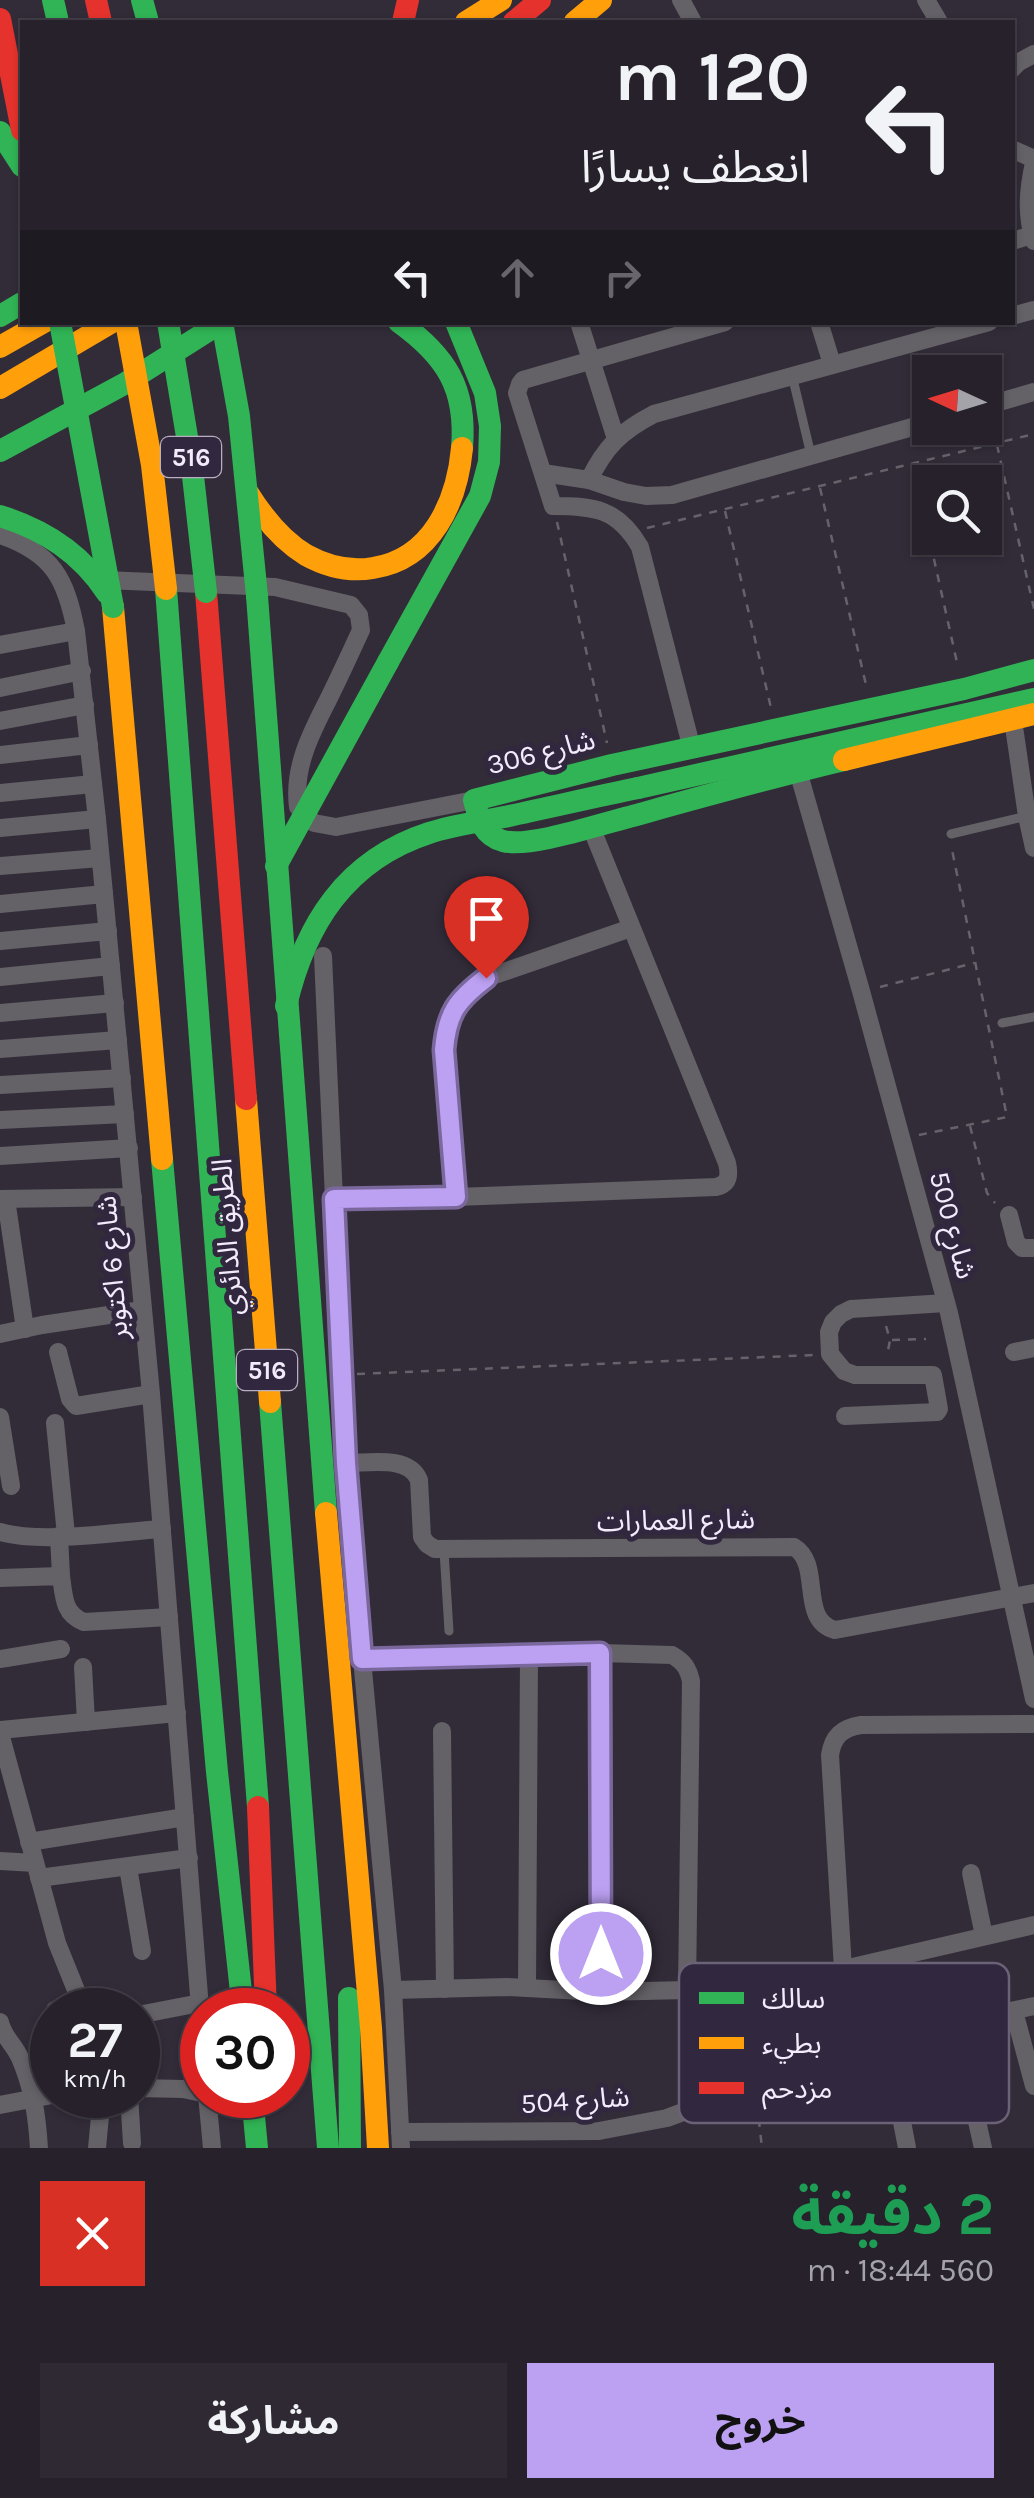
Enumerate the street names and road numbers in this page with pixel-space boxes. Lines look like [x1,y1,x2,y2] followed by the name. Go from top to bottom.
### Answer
[161,437,221,477] road number: 516
[483,723,600,785] street label: شارع 306
[205,1157,253,1317] street label: الطريق الدائري
[919,1167,983,1284] street label: شارع 500
[89,1194,139,1342] street label: شارع 6 اكتوبر
[237,1350,297,1390] road number: 516
[597,1502,755,1542] street label: شارع العمارات
[519,2080,631,2124] street label: شارع 504

